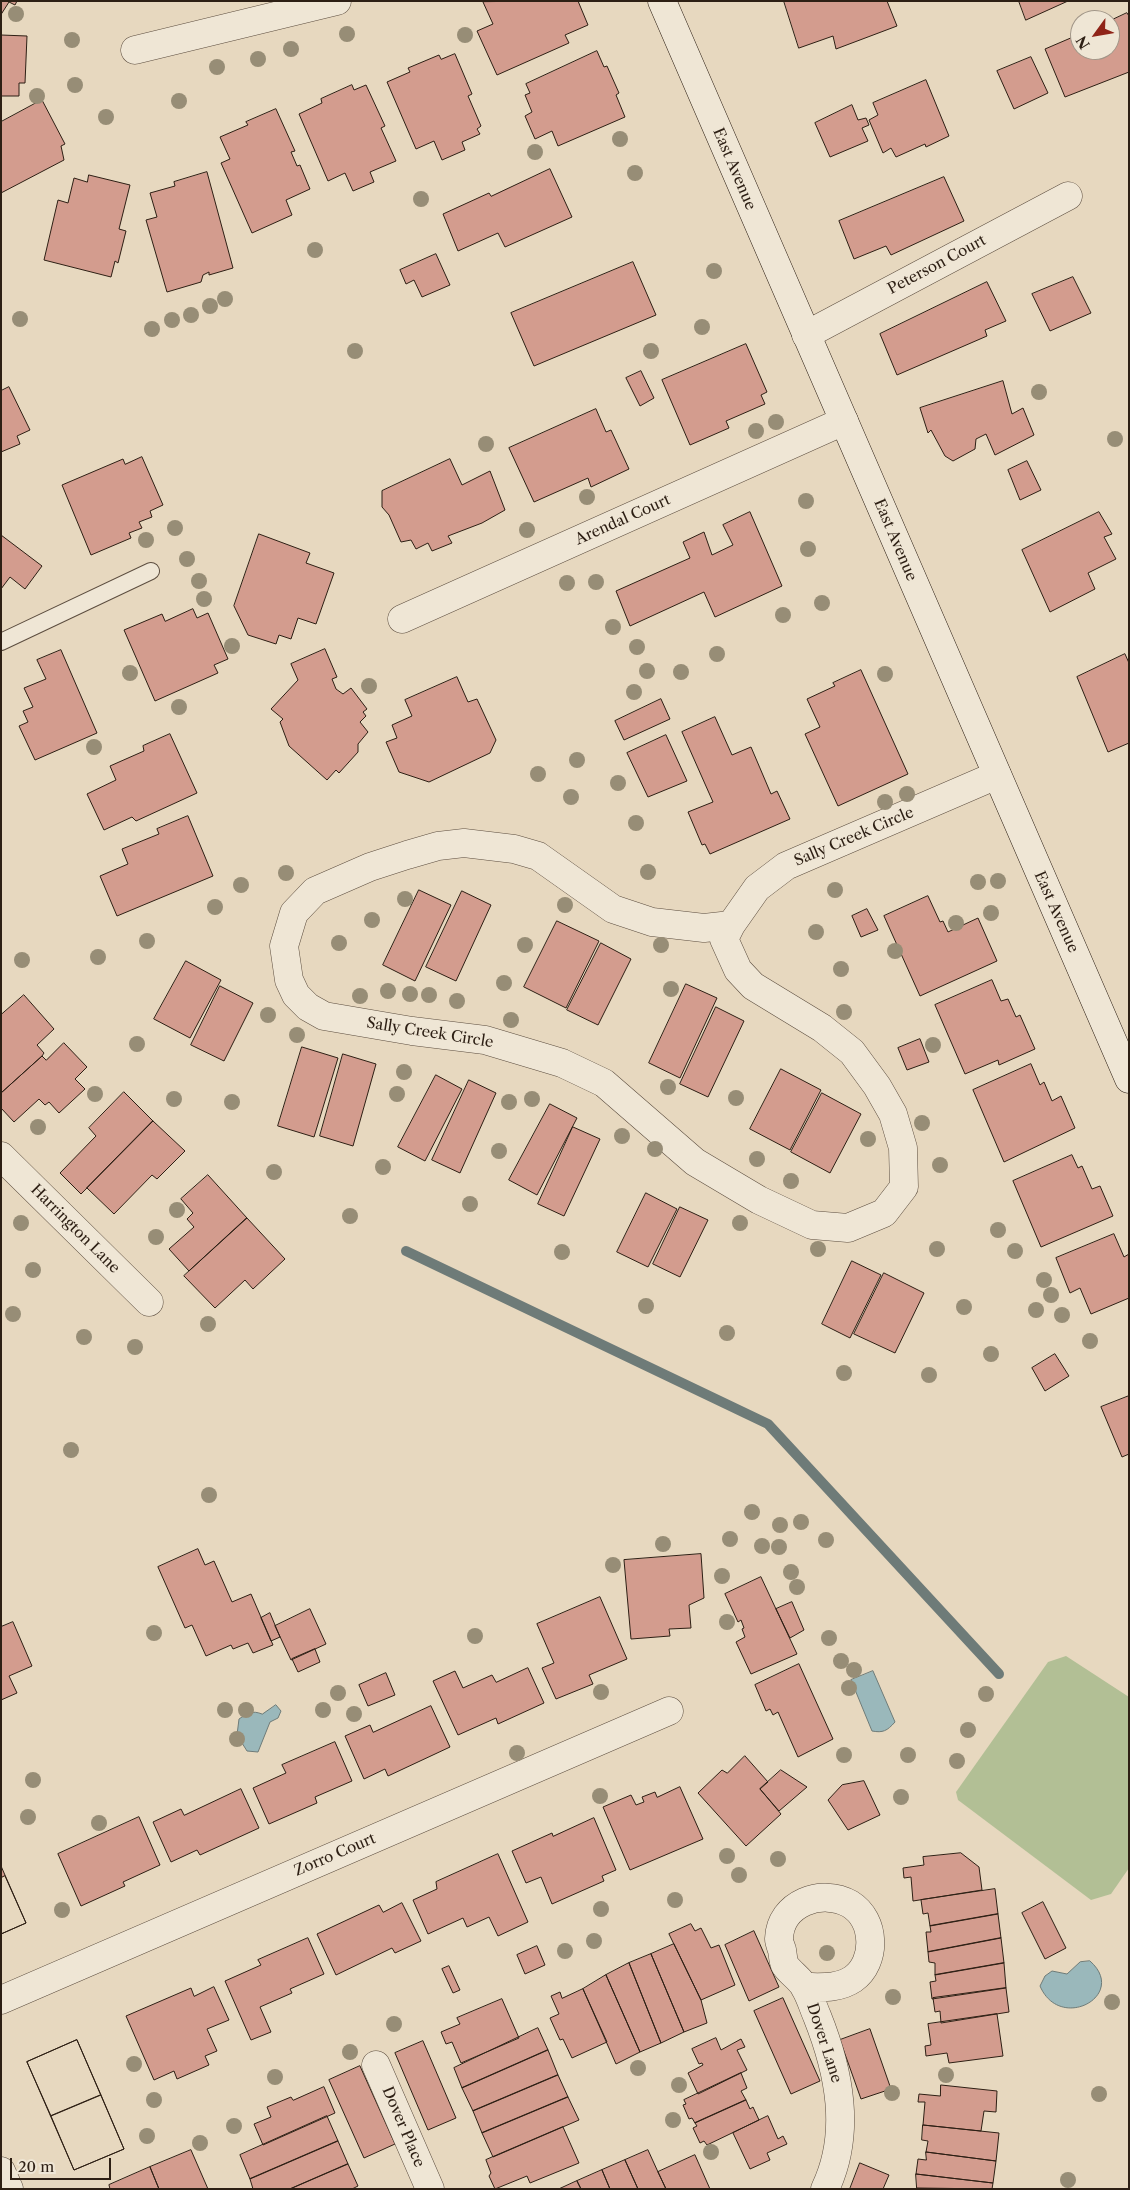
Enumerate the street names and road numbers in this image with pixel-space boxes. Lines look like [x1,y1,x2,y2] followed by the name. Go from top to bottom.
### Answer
[709,125,759,213] street label: East Avenue
[885,232,989,298] street label: Peterson Court
[573,491,673,549] street label: Arendal Court
[870,496,920,584] street label: East Avenue
[792,804,916,870] street label: Sally Creek Circle
[1030,868,1082,956] street label: East Avenue
[365,1014,495,1052] street label: Sally Creek Circle
[27,1181,123,1277] street label: Harrington Lane
[292,1830,378,1880] street label: Zorro Court
[803,2001,845,2085] street label: Dover Lane
[378,2084,428,2170] street label: Dover Place

